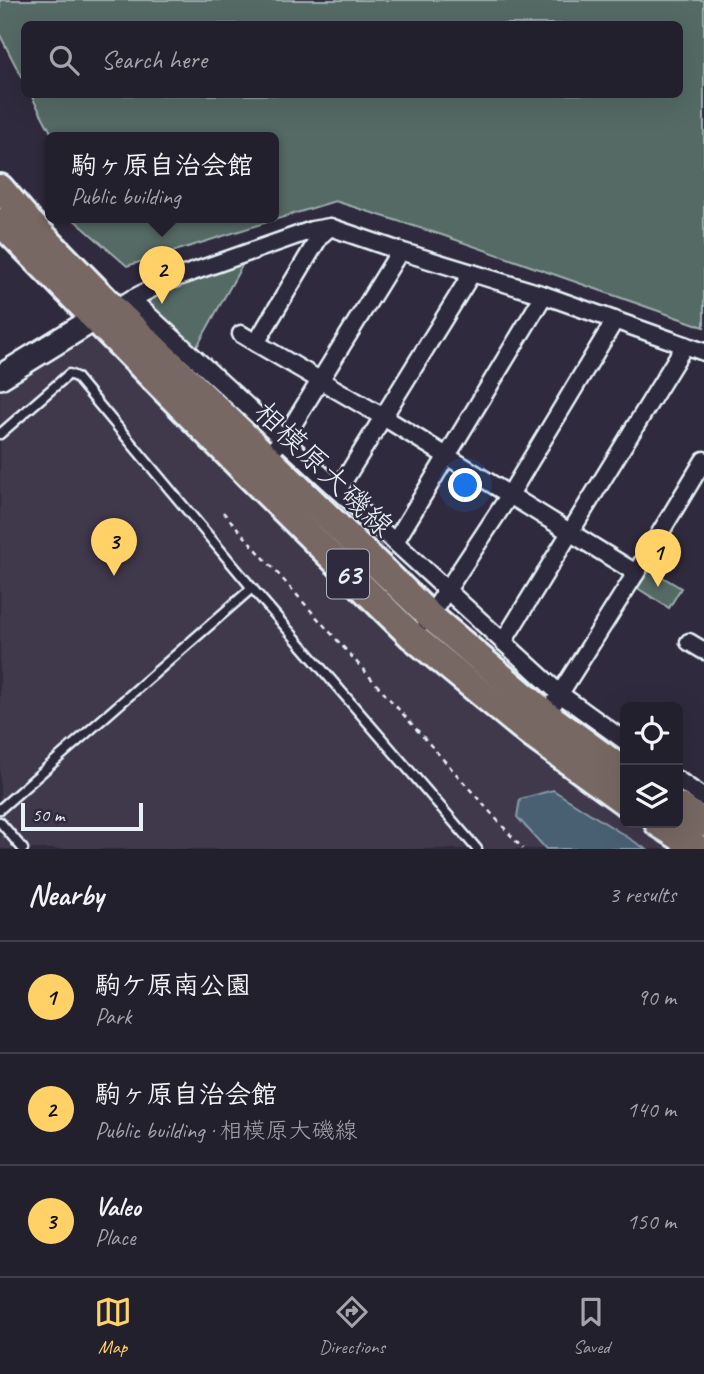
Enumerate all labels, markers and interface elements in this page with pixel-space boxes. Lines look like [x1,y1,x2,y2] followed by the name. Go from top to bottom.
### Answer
[21,21,683,98] search box
[45,41,83,79] icon: search
[101,43,207,76] text: Search here
[45,132,279,223] popup
[71,149,253,182] text: 駒ヶ原自治会館
[71,182,180,211] text: Public building
[139,246,185,304] pin: 2
[246,393,402,545] street label: 相模原大磯線
[448,468,482,502] your location
[91,518,137,576] pin: 3
[635,529,681,587] pin: 1
[327,550,369,598] road number: 63
[620,702,683,828] map controls
[620,702,683,765] button: locate
[620,765,683,828] button: layers
[21,800,144,832] scale bar
[32,803,64,827] text: 50 m
[28,876,104,914] text: Nearby
[609,880,676,909] text: 3 results
[95,969,251,1002] text: 駒ケ原南公園
[46,983,56,1012] text: 1
[637,983,676,1012] text: 90 m
[95,1002,131,1031] text: Park
[95,1078,277,1111] text: 駒ヶ原自治会館
[46,1095,56,1124] text: 2
[627,1095,676,1124] text: 140 m
[95,1116,358,1145] text: Public building · 相模原大磯線
[95,1190,141,1223] text: Valeo
[46,1207,56,1236] text: 3
[627,1207,676,1236] text: 150 m
[95,1223,135,1252] text: Place
[94,1293,132,1359] tab: Map
[319,1293,385,1359] tab: Directions
[572,1293,610,1359] tab: Saved

